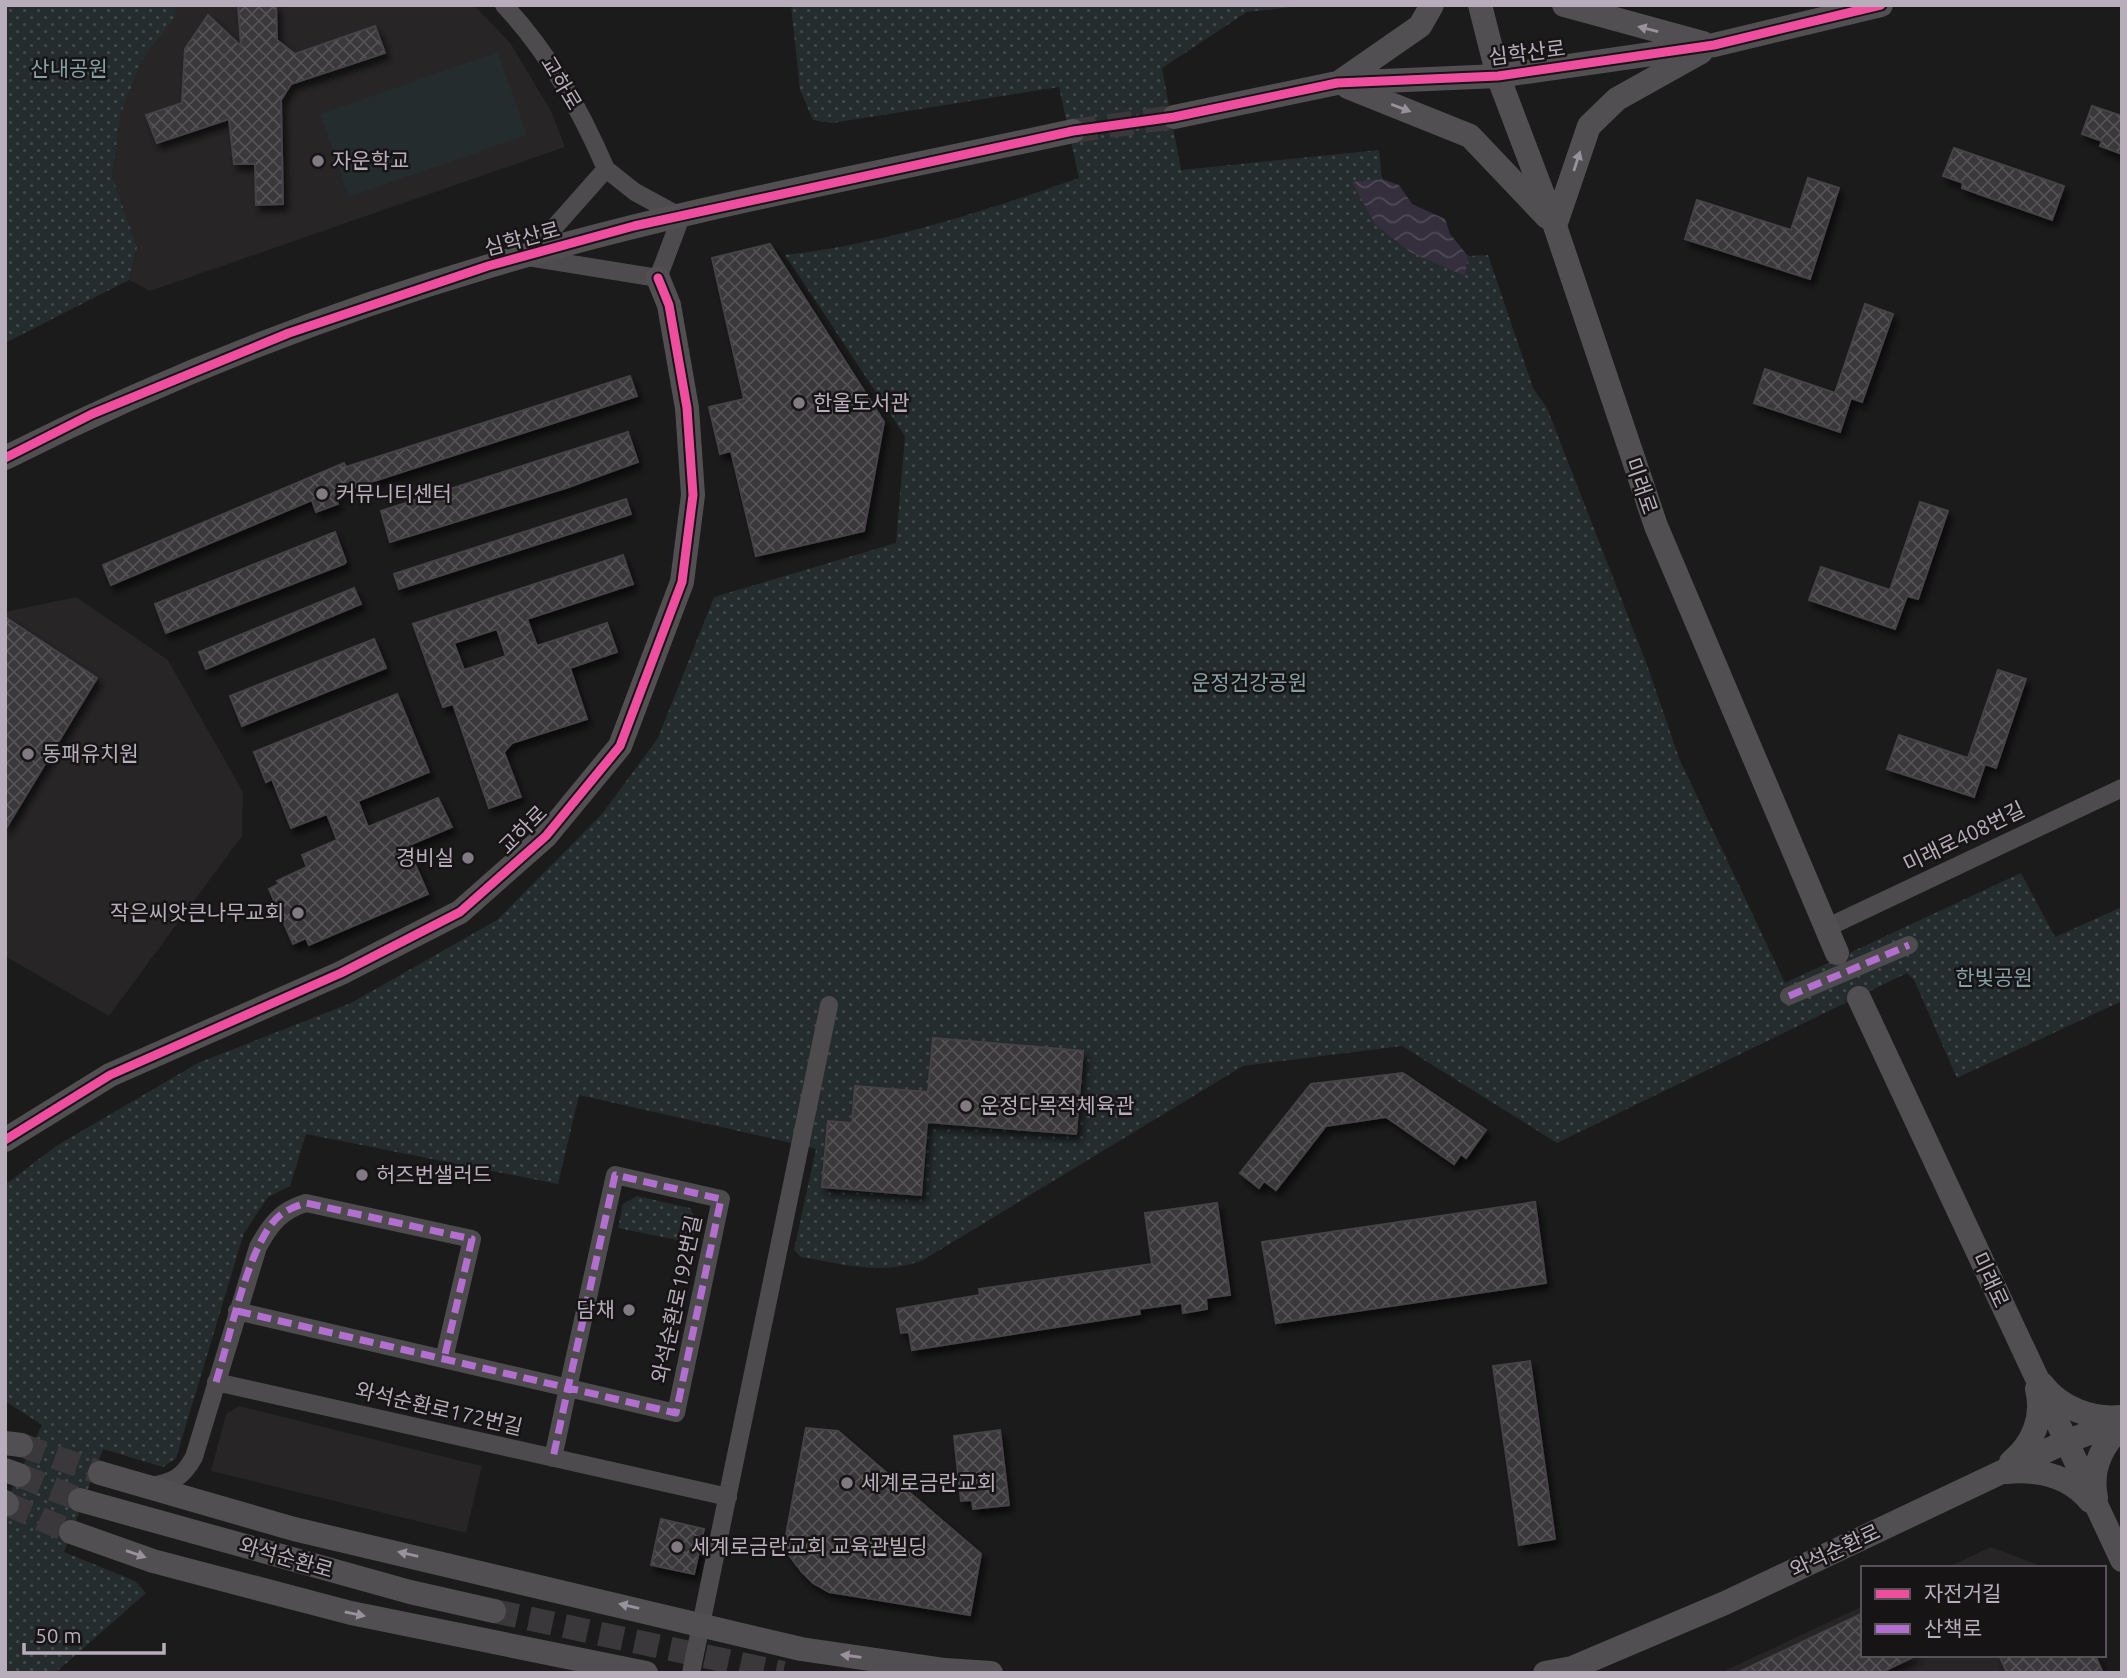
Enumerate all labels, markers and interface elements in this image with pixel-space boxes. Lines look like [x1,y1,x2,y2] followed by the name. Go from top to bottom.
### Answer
[1636,23,1658,34] one-way arrow
[1487,35,1567,69] street label: 심학산로
[537,51,587,114] street label: 교하로
[30,56,108,80] park label: 산내공원
[1390,103,1411,114] one-way arrow
[332,148,409,172] place label: 자운학교
[1572,150,1583,171] one-way arrow
[310,153,326,169] marker: 자운학교
[481,216,562,260] street label: 심학산로
[813,390,910,414] place label: 한울도서관
[791,395,807,411] marker: 한울도서관
[1621,454,1663,517] street label: 미래로
[336,481,452,505] place label: 커뮤니티센터
[314,486,330,502] marker: 커뮤니티센터
[1191,670,1307,694] park label: 운정건강공원
[42,741,139,765] place label: 동패유치원
[20,746,36,762] marker: 동패유치원
[1899,796,2028,876] street label: 미래로408번길
[493,800,551,858] street label: 교하로
[396,845,454,869] place label: 경비실
[460,850,476,866] marker: 경비실
[110,900,284,924] place label: 작은씨앗큰나무교회
[290,905,306,921] marker: 작은씨앗큰나무교회
[1955,965,2033,989] park label: 한빛공원
[980,1093,1135,1117] place label: 운정다목적체육관
[958,1098,974,1114] marker: 운정다목적체육관
[376,1162,492,1186] place label: 허즈번샐러드
[354,1167,370,1183] marker: 허즈번샐러드
[647,1213,706,1385] street label: 와석순환로192번길
[1968,1248,2014,1311] street label: 미래로
[576,1297,615,1321] place label: 담채
[621,1302,637,1318] marker: 담채
[353,1377,525,1439] street label: 와석순환로172번길
[861,1470,996,1494] place label: 세계로금란교회
[839,1475,855,1491] marker: 세계로금란교회
[1786,1519,1883,1581] street label: 와석순환로
[237,1532,336,1582] street label: 와석순환로
[691,1534,928,1558] place label: 세계로금란교회 교육관빌딩
[669,1539,685,1555] marker: 세계로금란교회 교육관빌딩
[397,1548,419,1559] one-way arrow
[125,1549,146,1560] one-way arrow
[1861,1566,2106,1657] legend
[1924,1581,2001,1605] text: 자전거길
[618,1600,640,1611] one-way arrow
[344,1608,366,1619] one-way arrow
[24,1612,164,1656] scale bar
[1924,1616,1982,1640] text: 산책로
[35,1623,82,1647] text: 50 m
[840,1651,862,1662] one-way arrow

